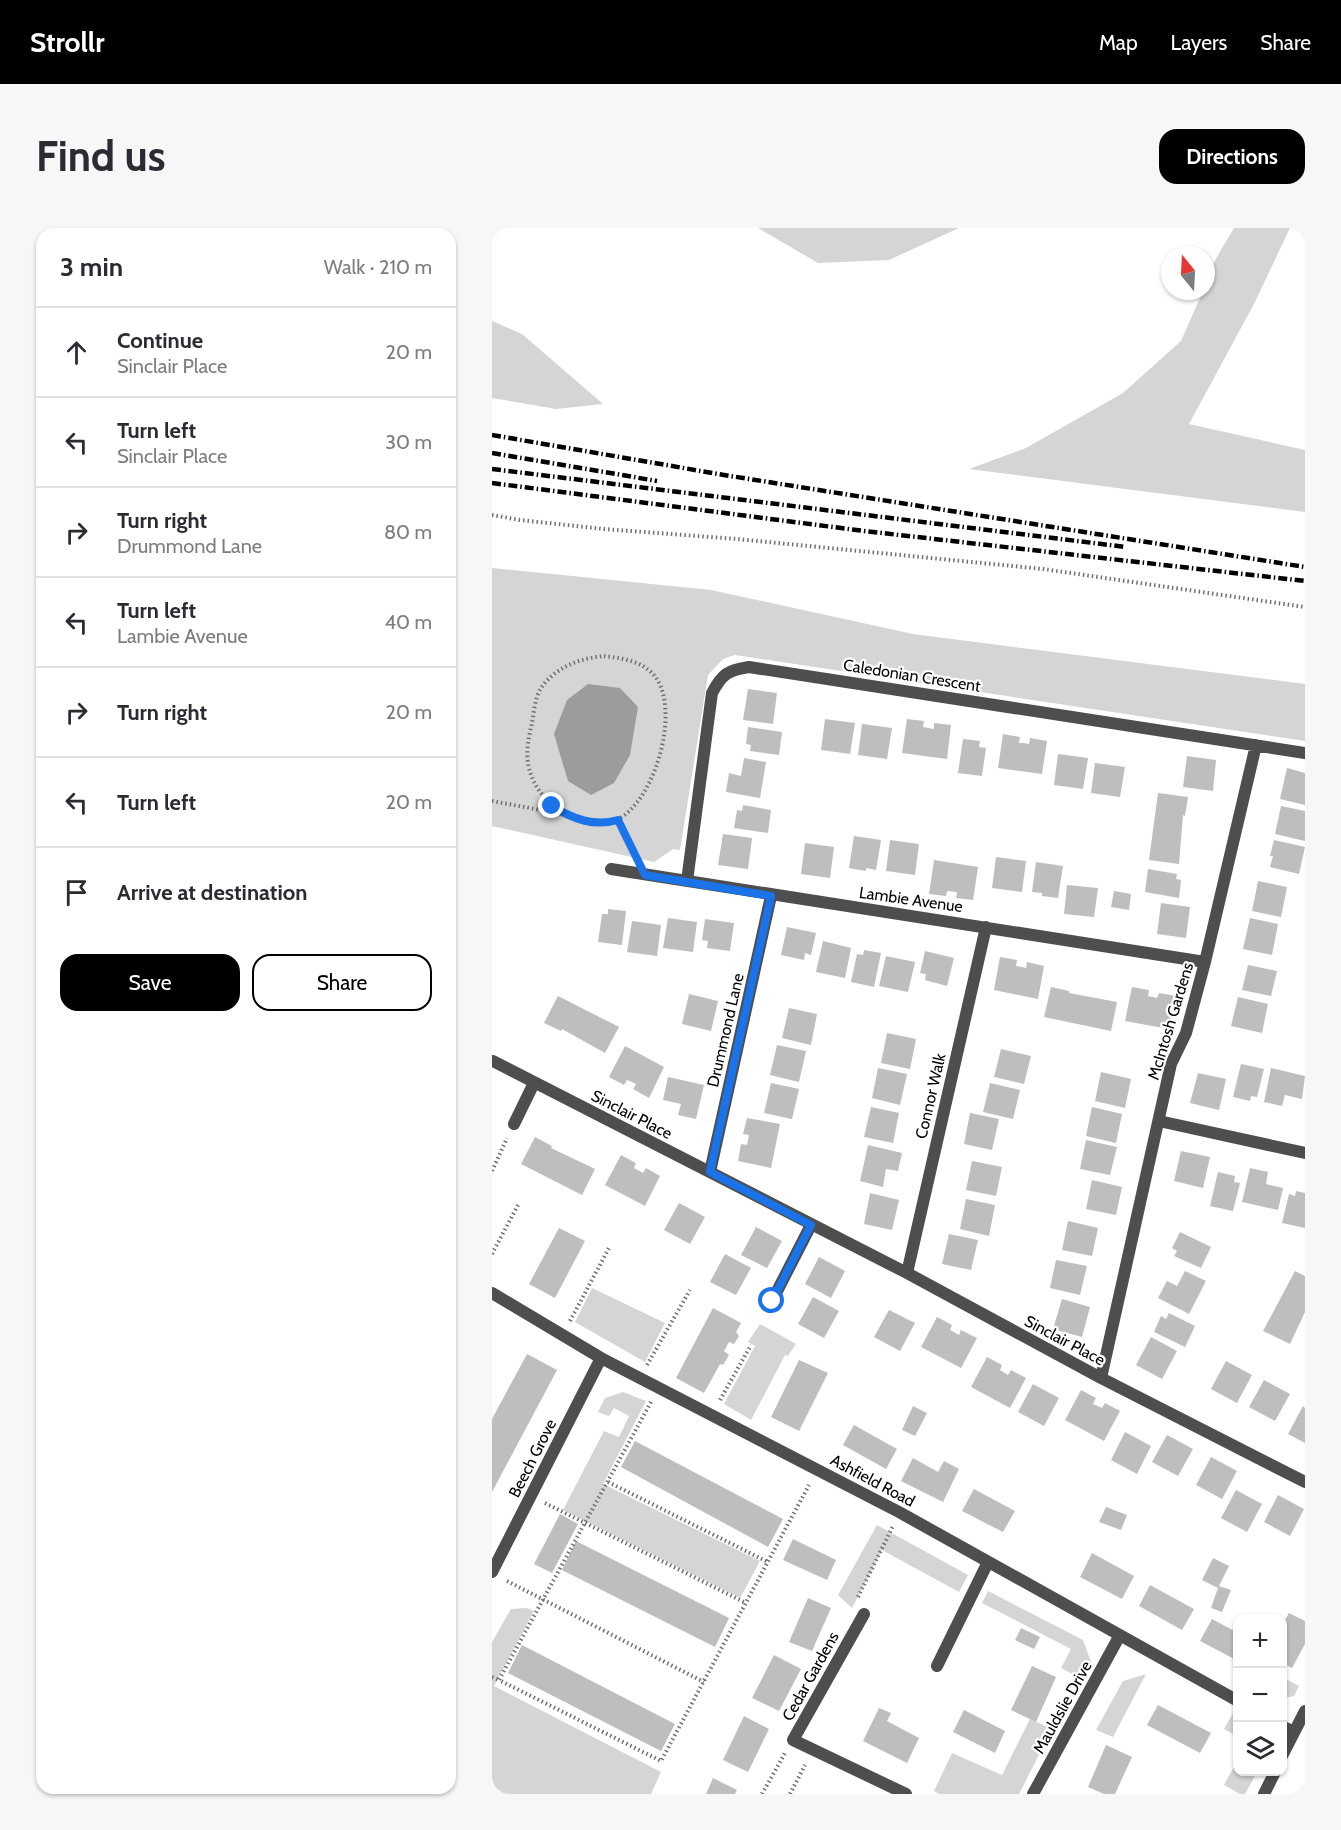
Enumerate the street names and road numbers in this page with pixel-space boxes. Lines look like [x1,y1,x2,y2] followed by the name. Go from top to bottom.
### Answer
[842,655,982,696] street label: Caledonian Crescent
[858,883,964,916] street label: Lambie Avenue
[1144,960,1197,1082] street label: McIntosh Gardens
[703,971,748,1089] street label: Drummond Lane
[911,1051,950,1141] street label: Connor Walk
[588,1086,675,1143] street label: Sinclair Place
[1021,1311,1108,1370] street label: Sinclair Place
[505,1416,560,1501] street label: Beech Grove
[827,1450,918,1511] street label: Ashfield Road
[778,1628,843,1724] street label: Cedar Gardens
[1029,1658,1096,1757] street label: Mauldslie Drive

